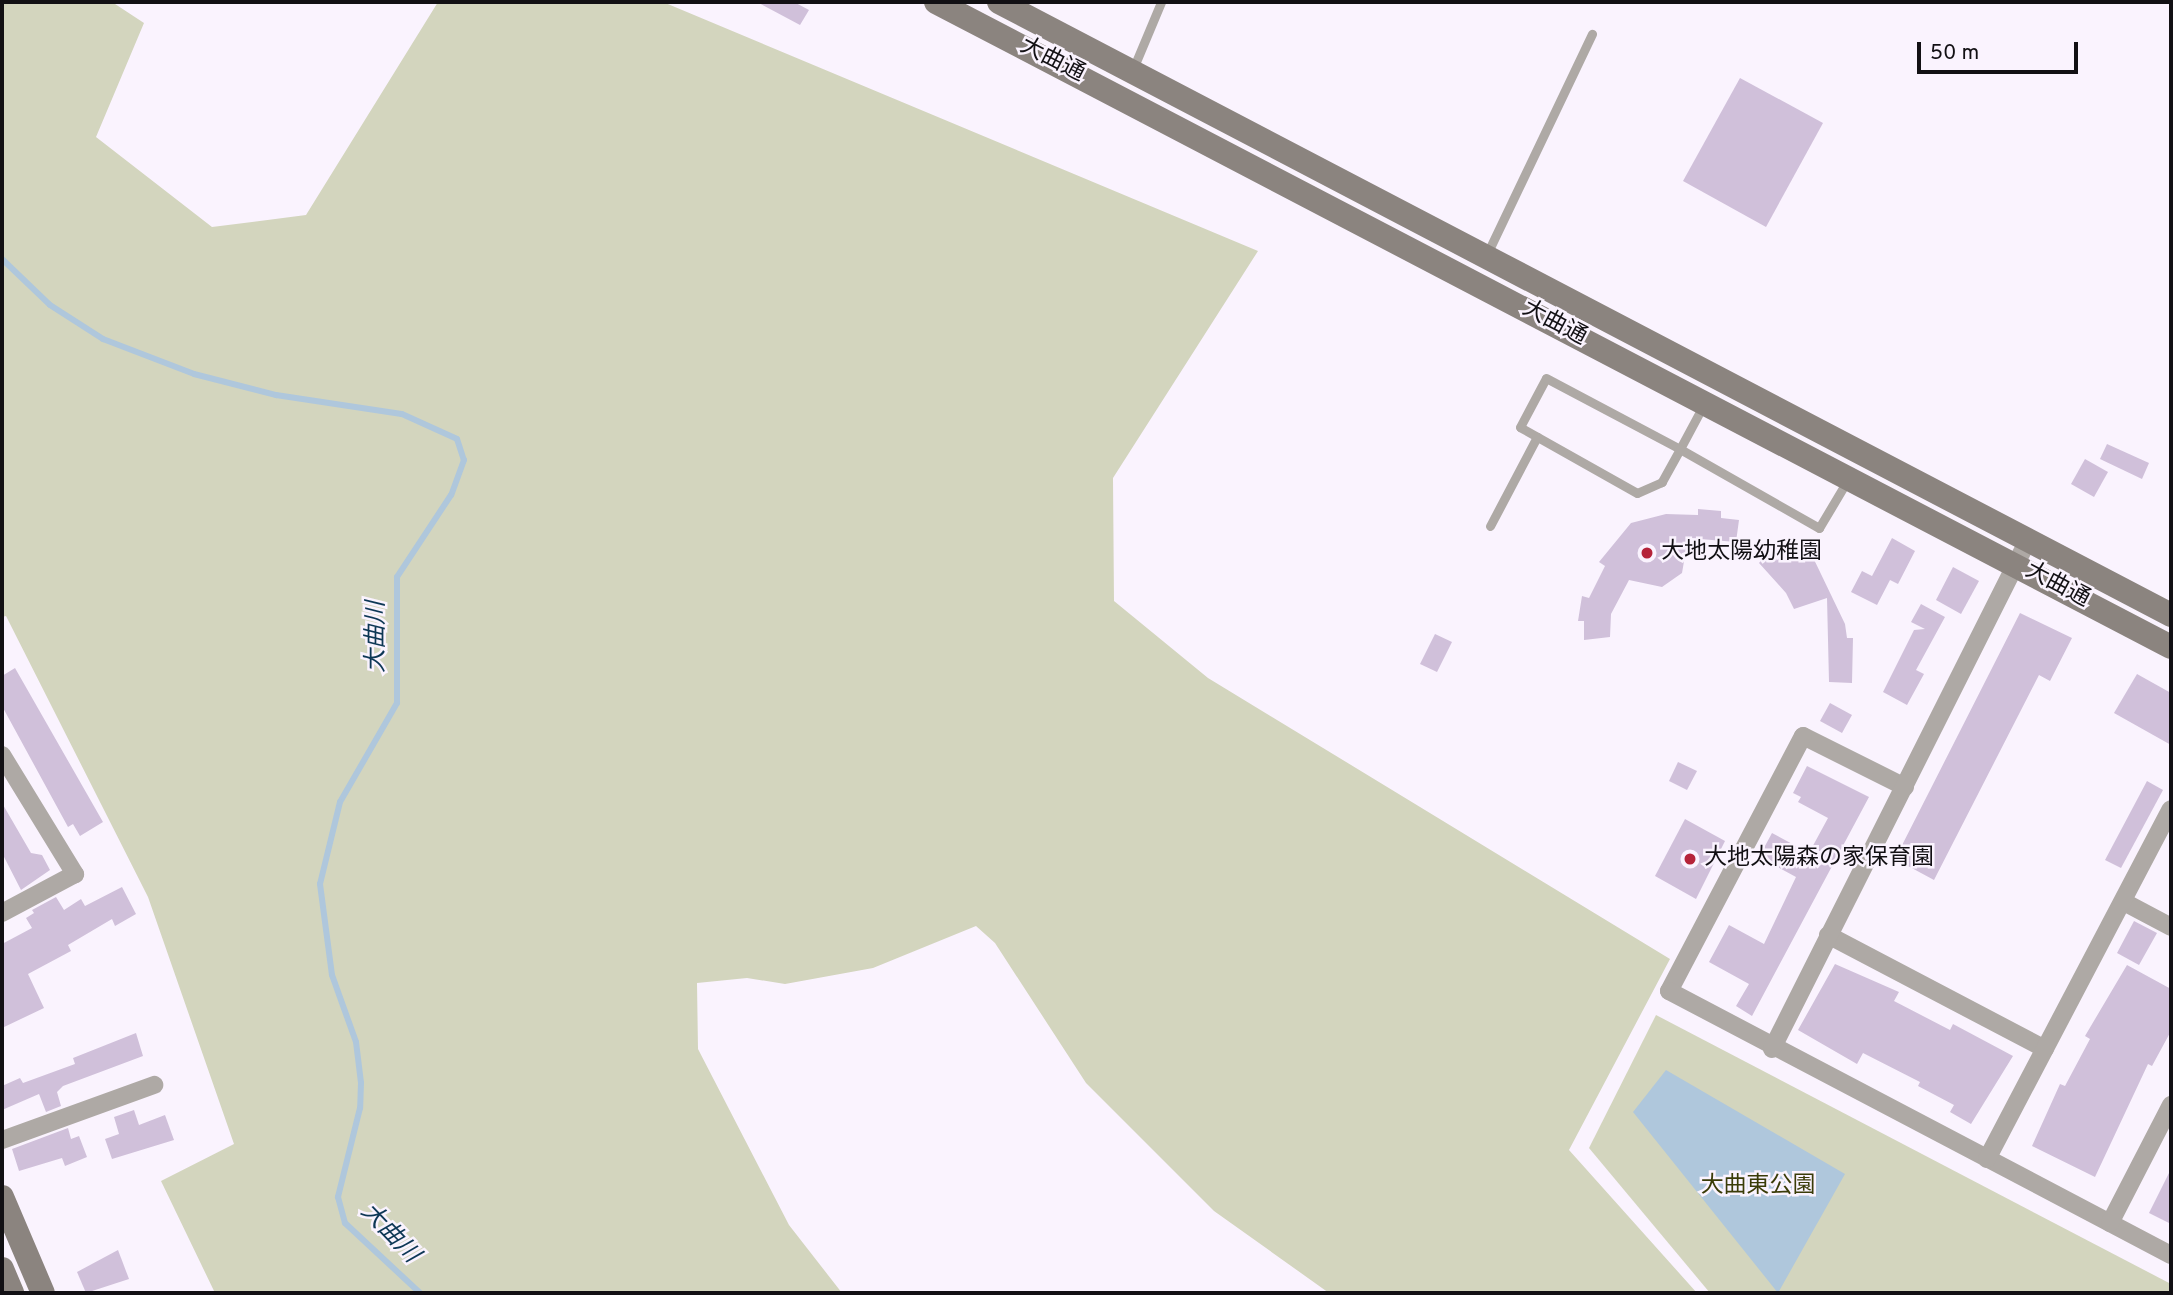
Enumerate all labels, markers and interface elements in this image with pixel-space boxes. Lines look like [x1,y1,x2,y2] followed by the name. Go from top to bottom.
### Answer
[1921,28,2082,72] scale bar
[1015,33,1089,89] street label: 大曲通
[1930,40,1979,67] text: 50 m
[1517,296,1591,352] street label: 大曲通
[1661,539,1822,567] place label: 大地太陽幼稚園
[1639,545,1655,561] marker: 大地太陽幼稚園
[2020,558,2094,614] street label: 大曲通
[364,601,392,673] water label: 大曲川
[1704,845,1934,873] place label: 大地太陽森の家保育園
[1682,851,1698,867] marker: 大地太陽森の家保育園
[1701,1173,1815,1201] park label: 大曲東公園
[354,1198,424,1270] water label: 大曲川

